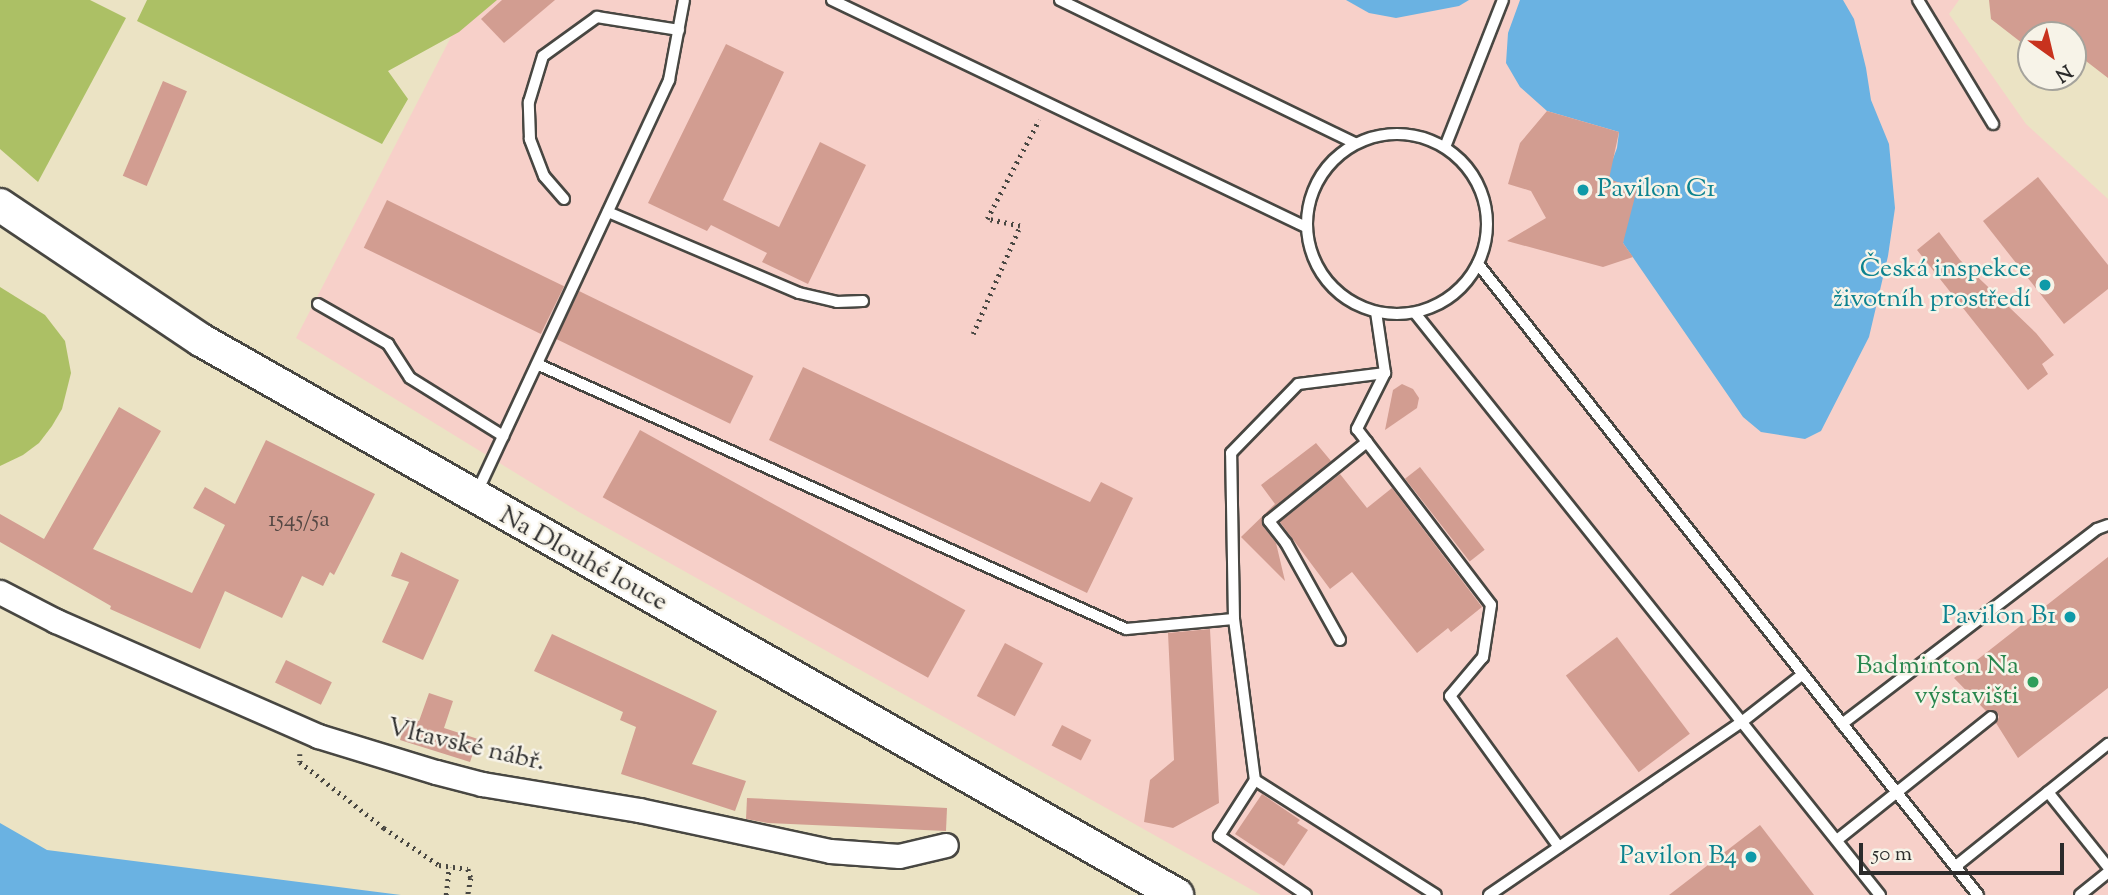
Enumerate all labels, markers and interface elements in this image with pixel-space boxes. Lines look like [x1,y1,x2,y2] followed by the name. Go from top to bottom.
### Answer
[2017,21,2087,91] north arrow
[2049,57,2077,88] text: N
[1597,174,1715,206] place label: Pavilon C1
[1575,182,1591,198] marker: Pavilon C1
[1833,254,2031,316] place label: Česká inspekce životníh prostředí
[2037,277,2053,293] marker: Česká inspekce životníh prostředí
[493,501,673,619] street label: Na Dlouhé louce
[268,507,330,535] house number: 1545/5a
[1942,601,2056,633] place label: Pavilon B1
[2062,609,2078,625] marker: Pavilon B1
[1856,651,2019,712] place label: Badminton Na výstavišti
[2025,674,2041,690] marker: Badminton Na výstavišti
[384,713,548,779] street label: Vltavské nábř.
[1863,828,2068,872] scale bar
[1872,840,1912,870] text: 50 m
[1619,841,1737,873] place label: Pavilon B4
[1743,849,1759,865] marker: Pavilon B4

